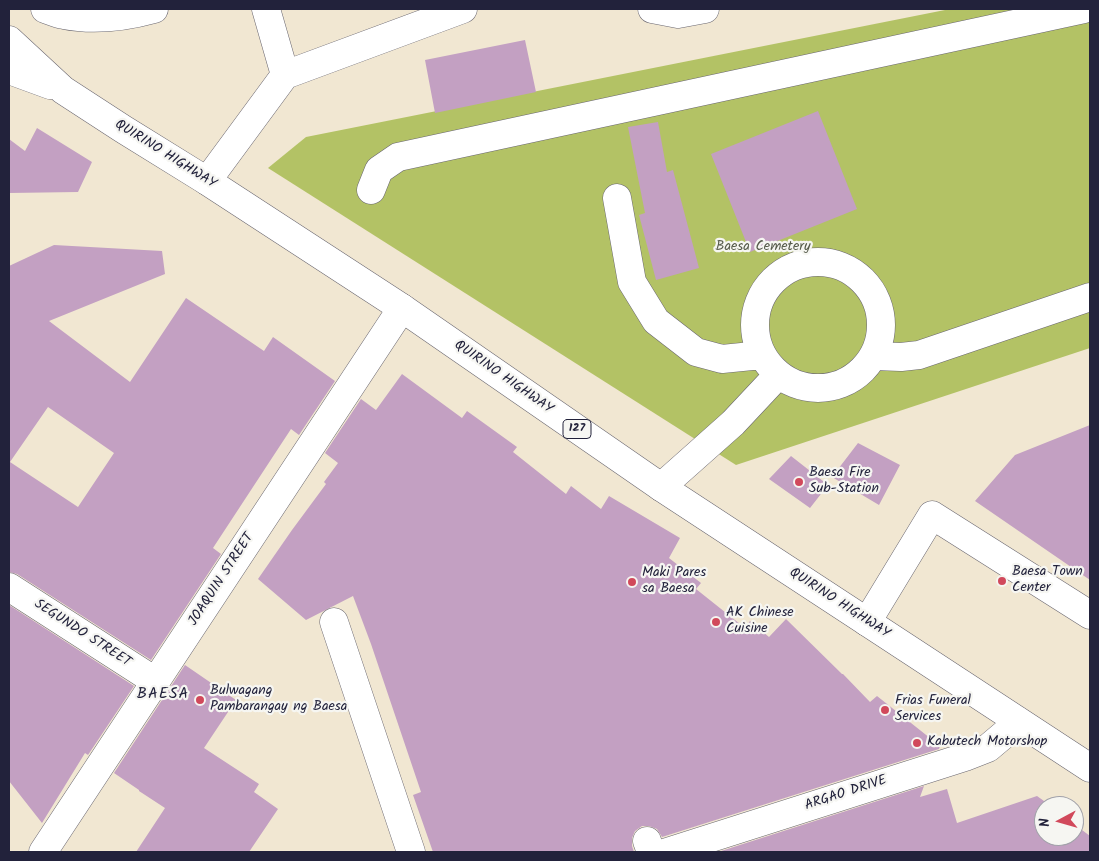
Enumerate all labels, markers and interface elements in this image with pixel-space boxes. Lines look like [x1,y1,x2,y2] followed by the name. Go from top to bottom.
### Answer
[111,117,219,193] street label: QUIRINO HIGHWAY
[716,240,810,256] park label: Baesa Cemetery
[450,338,556,418] street label: QUIRINO HIGHWAY
[563,419,591,438] road number: 127
[809,466,879,498] place label: Baesa Fire Sub-Station
[793,476,805,488] marker: Baesa Fire Sub-Station
[186,530,258,630] street label: JOAQUIN STREET
[785,565,893,643] street label: QUIRINO HIGHWAY
[1012,565,1083,598] place label: Baesa Town Center
[642,566,706,598] place label: Maki Pares sa Baesa
[996,575,1008,587] marker: Baesa Town Center
[626,576,638,588] marker: Maki Pares sa Baesa
[30,596,134,672] street label: SEGUNDO STREET
[726,606,794,638] place label: AK Chinese Cuisine
[710,616,722,628] marker: AK Chinese Cuisine
[210,684,347,716] place label: Bulwagang Pambarangay ng Baesa
[136,685,190,705] district label: BAESA
[194,694,206,706] marker: Bulwagang Pambarangay ng Baesa
[895,694,971,726] place label: Frias Funeral Services
[879,704,891,716] marker: Frias Funeral Services
[927,735,1047,751] place label: Kabutech Motorshop
[911,737,923,749] marker: Kabutech Motorshop
[803,773,889,815] street label: ARGAO DRIVE
[1034,796,1084,846] north arrow
[1034,817,1056,828] text: N

